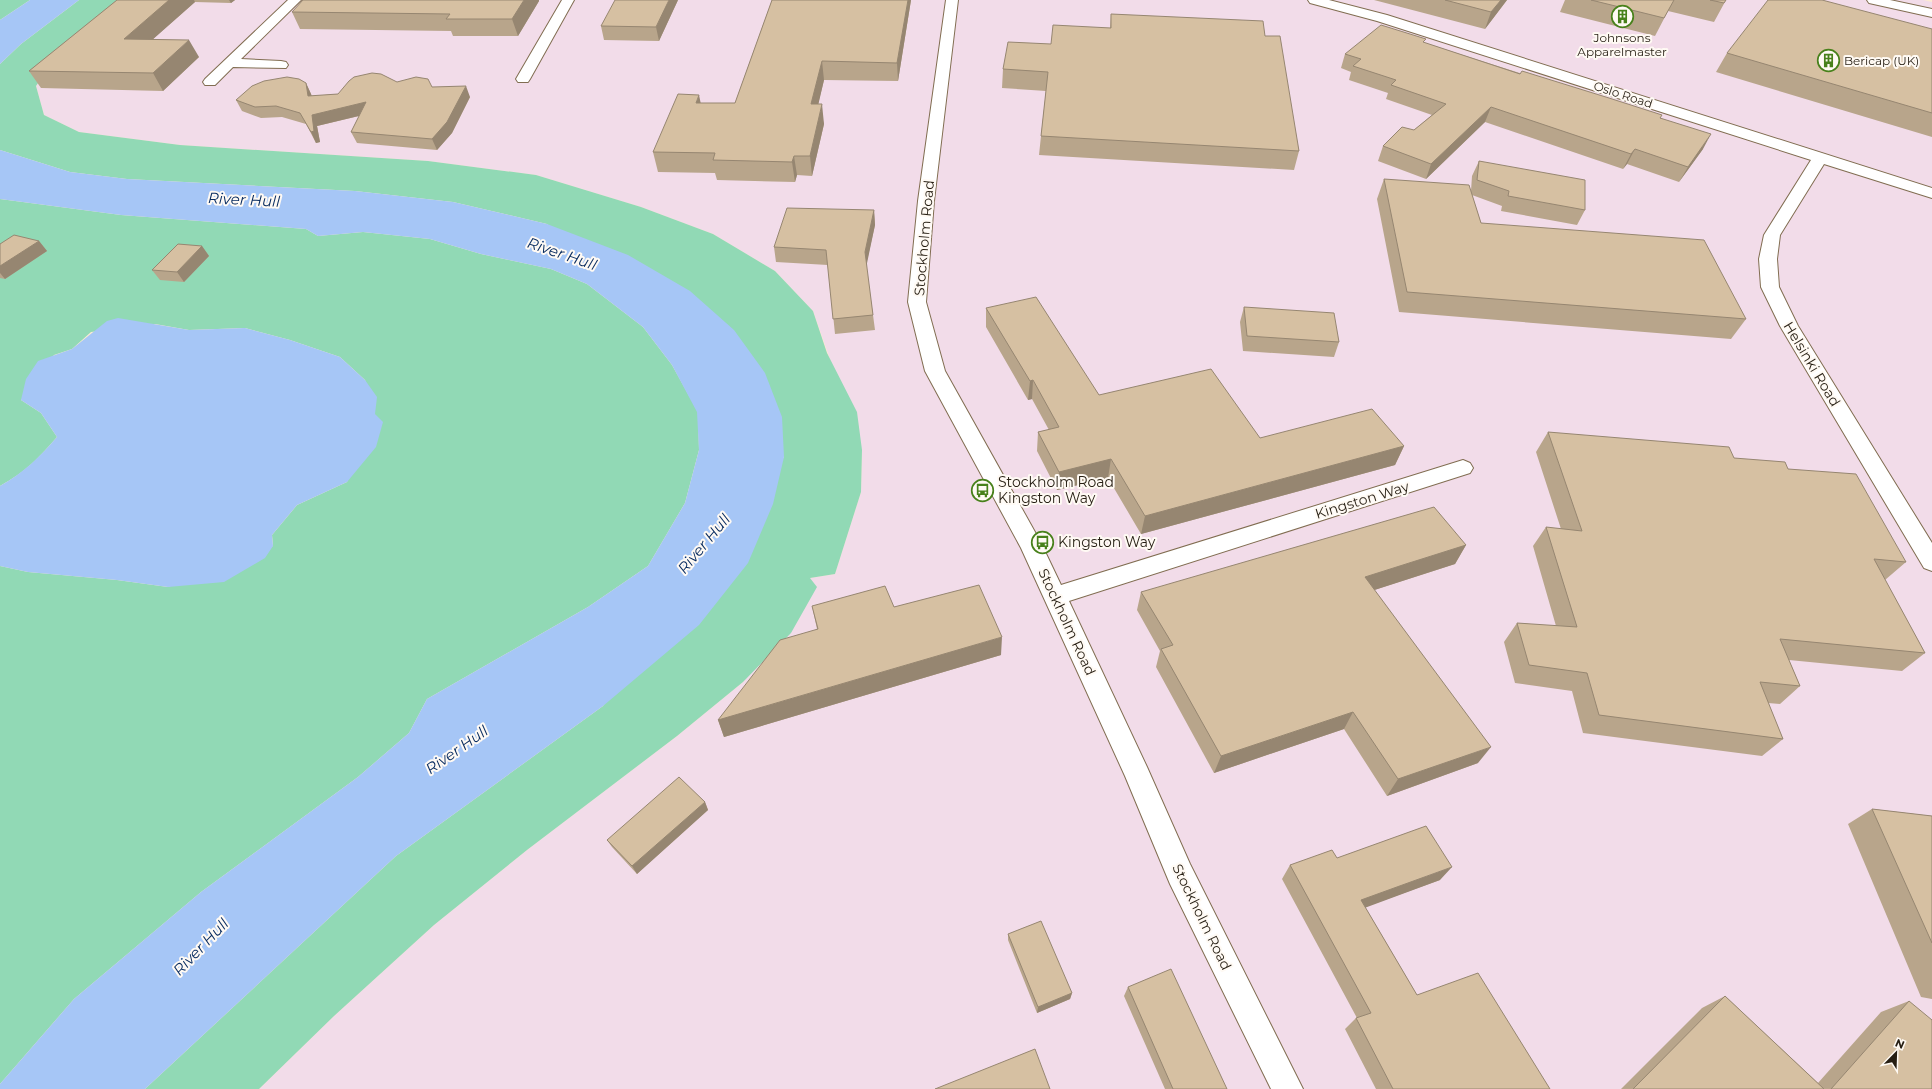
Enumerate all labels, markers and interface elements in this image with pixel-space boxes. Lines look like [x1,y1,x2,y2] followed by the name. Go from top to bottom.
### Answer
[1609,4,1635,30] building icon: Johnsons Apparelmaster
[1577,30,1667,59] place label: Johnsons Apparelmaster
[1815,48,1841,74] building icon: Bericap (UK)
[1844,53,1919,68] place label: Bericap (UK)
[1592,78,1655,111] street label: Oslo Road
[910,179,938,297] street label: Stockholm Road
[208,188,281,211] water label: River Hull
[525,233,599,274] water label: River Hull
[1780,318,1844,410] street label: Helsinki Road
[998,473,1114,507] place label: Stockholm Road Kingston Way
[970,477,996,503] bus stop icon: Stockholm Road Kingston Way
[1313,477,1412,523] street label: Kingston Way
[673,510,734,577] water label: River Hull
[1030,529,1056,555] bus stop icon: Kingston Way
[1058,533,1156,551] place label: Kingston Way
[1034,566,1100,678] street label: Stockholm Road
[422,721,492,778] water label: River Hull
[1168,861,1236,973] street label: Stockholm Road
[169,914,233,979] water label: River Hull
[1876,1033,1916,1073] north arrow
[1893,1036,1907,1052] text: N

